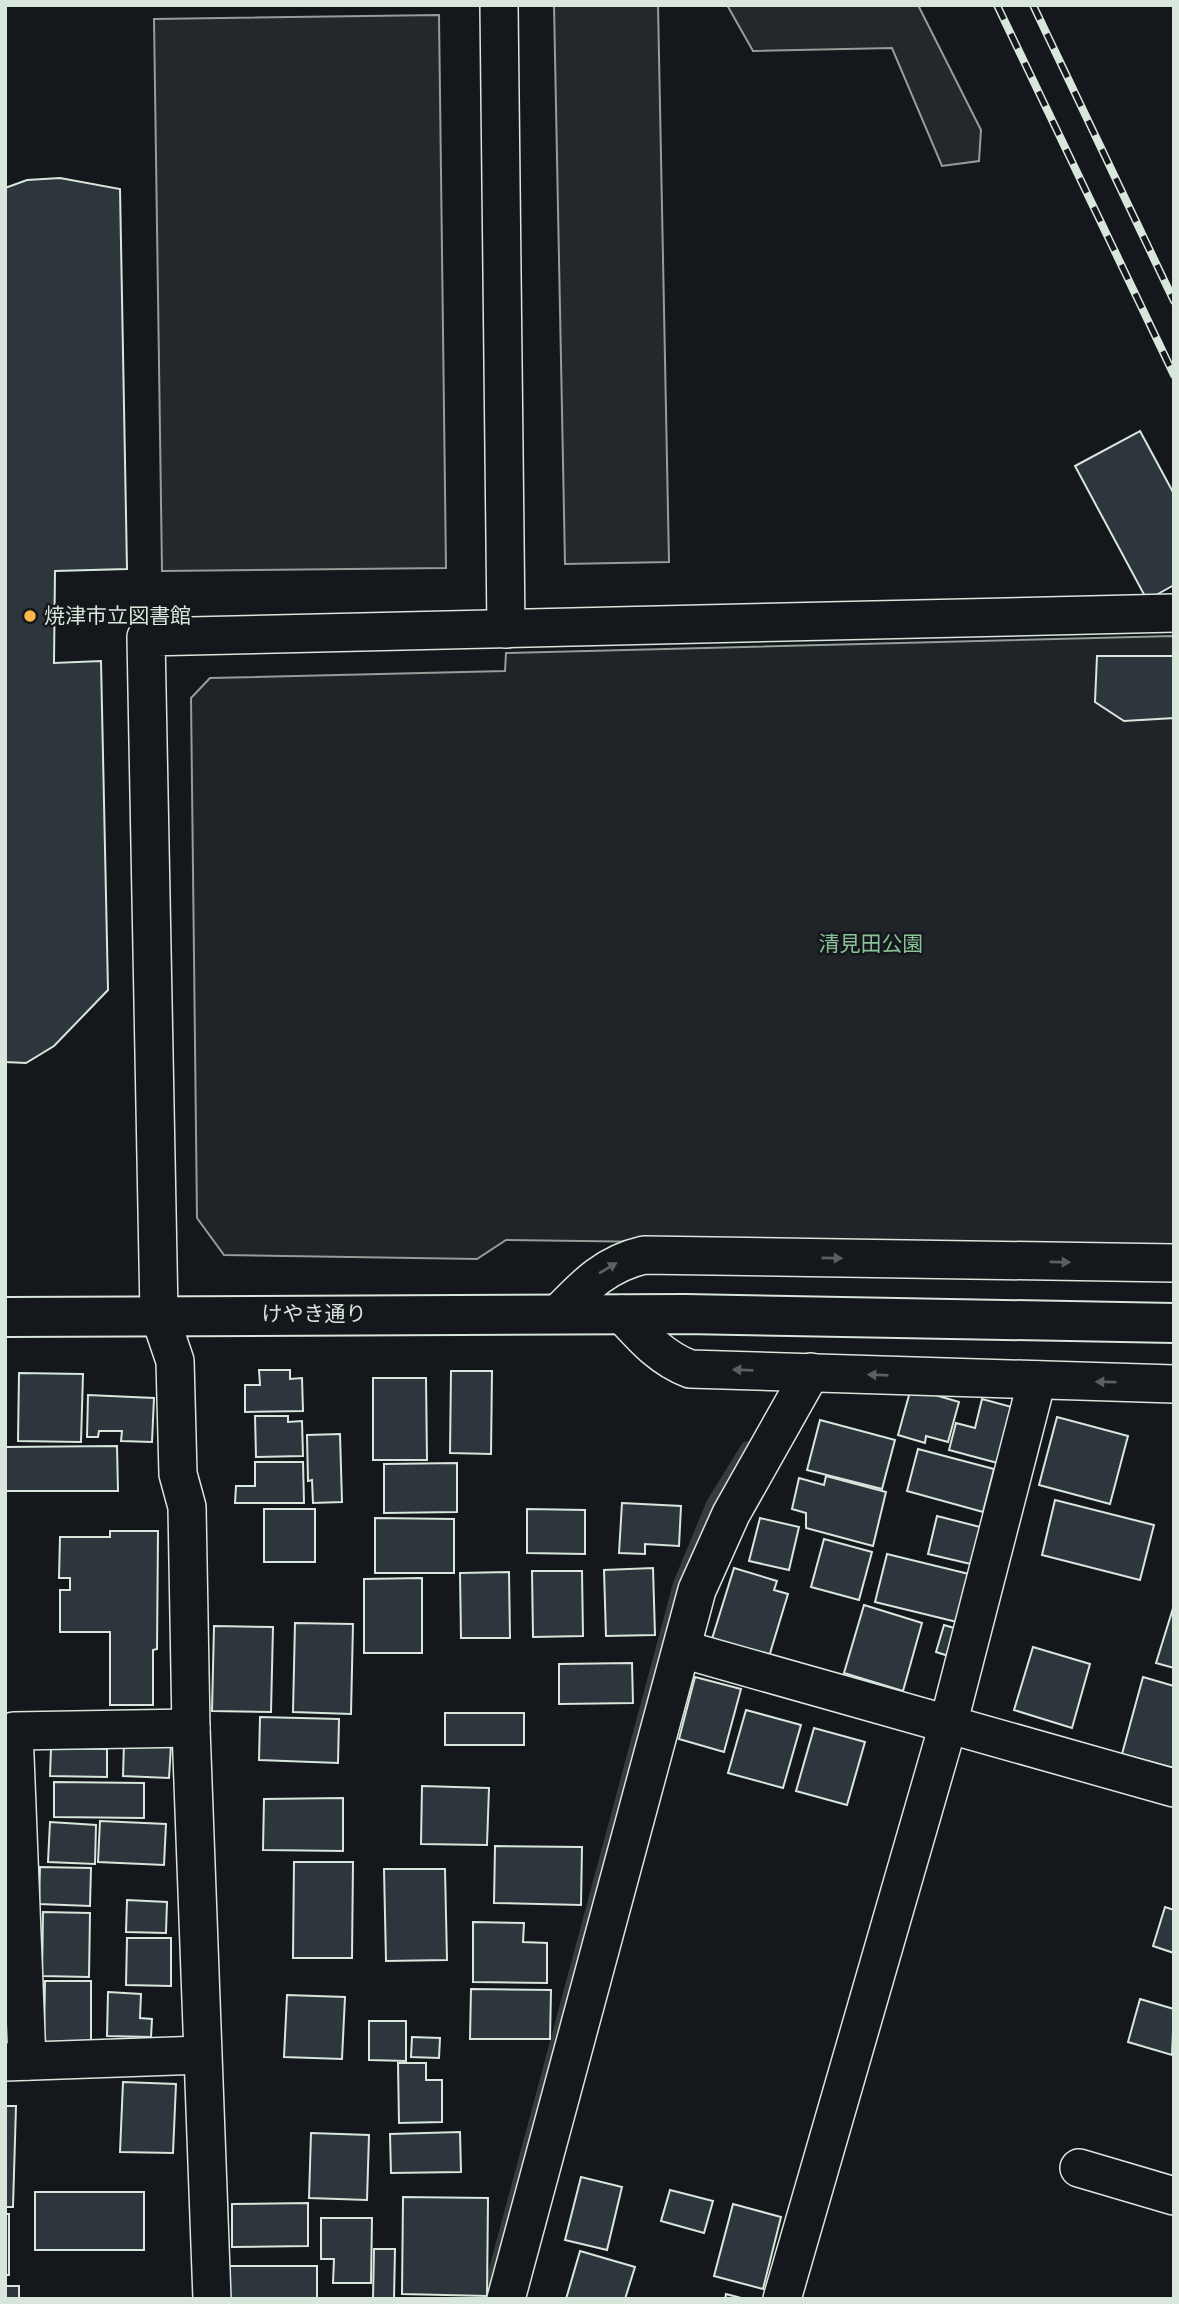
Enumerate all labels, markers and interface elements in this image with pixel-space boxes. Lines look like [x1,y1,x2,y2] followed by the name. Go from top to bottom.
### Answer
[44,603,191,629] place label: 焼津市立図書館
[22,608,38,624] marker: 焼津市立図書館
[819,931,924,957] park label: 清見田公園
[822,1252,844,1264] one-way arrow
[1049,1256,1071,1267] one-way arrow
[598,1262,617,1274] one-way arrow
[262,1301,367,1327] street label: けやき通り
[732,1365,754,1376] one-way arrow
[867,1369,889,1380] one-way arrow
[1094,1376,1116,1388] one-way arrow

